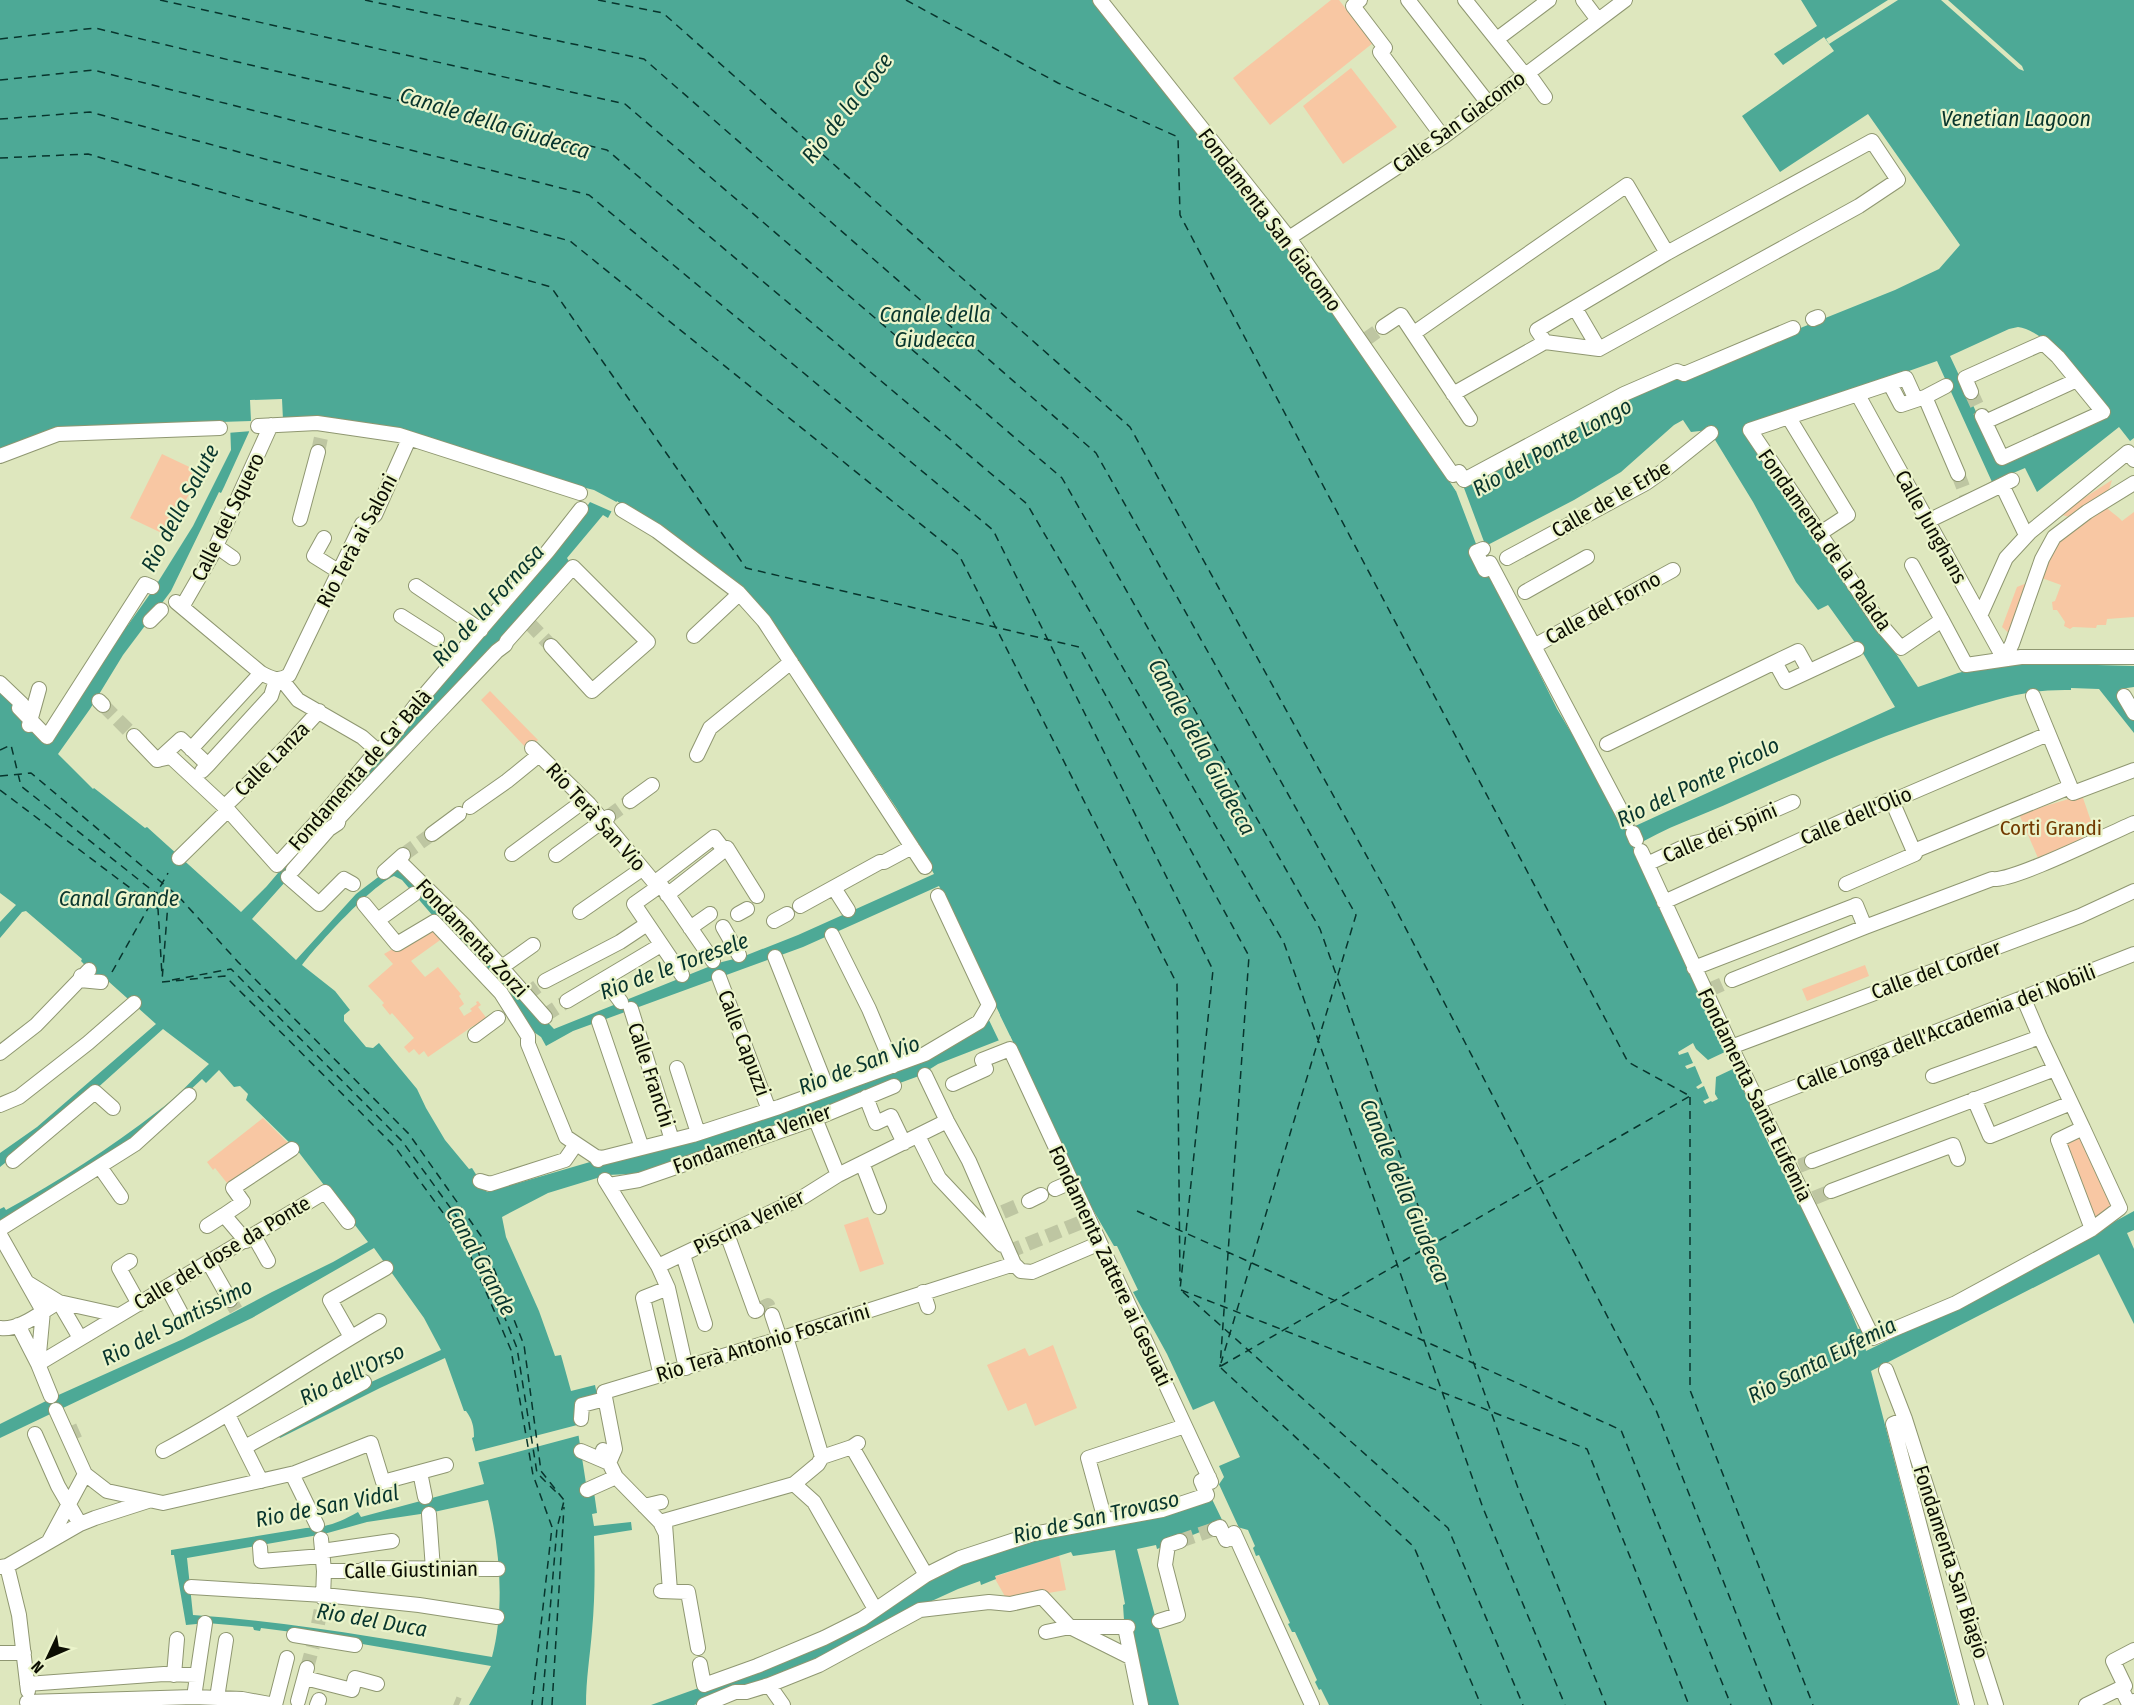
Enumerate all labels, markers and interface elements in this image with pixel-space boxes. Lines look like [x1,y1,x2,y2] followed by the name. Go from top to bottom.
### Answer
[796,48,898,168] water label: Rio de la Croce
[1387,65,1531,179] street label: Calle San Giacomo
[397,81,593,165] water label: Canale della Giudecca
[1941,105,2091,132] water label: Venetian Lagoon
[1193,123,1347,317] street label: Fondamenta San Giacomo
[879,301,991,353] water label: Canale della Giudecca
[1468,392,1636,502] water label: Rio del Ponte Longo
[135,440,225,576] water label: Rio della Salute
[1752,444,1898,636] street label: Fondamenta de la Palada
[186,448,270,586] street label: Calle del Squero
[1547,455,1675,543] street label: Calle de le Erbe
[1889,466,1973,588] street label: Calle Junghans
[311,470,403,612] street label: Rio Terà ai Saloni
[426,538,550,672] water label: Rio de la Fornasa
[1541,566,1665,650] street label: Calle del Forno
[1142,654,1262,840] water label: Canale della Giudecca
[283,684,437,856] street label: Fondamenta de Ca' Balà
[229,716,315,802] street label: Calle Lanza
[1612,731,1784,833] water label: Rio del Ponte Picolo
[540,757,652,877] street label: Rio Terà San Vio
[1796,781,1916,851] street label: Calle dell'Olio
[1659,797,1781,869] street label: Calle dei Spini
[2000,815,2102,841] park label: Corti Grandi
[410,873,534,1003] street label: Fondamenta Zorzi
[59,885,179,912] water label: Canal Grande
[596,927,752,1005] water label: Rio de le Toresele
[1868,934,2005,1005] street label: Calle del Corder
[1793,959,2099,1097] street label: Calle Longa dell'Accademia dei Nobili
[1692,984,1818,1206] street label: Fondamenta Santa Eufemia
[712,986,776,1100] street label: Calle Capuzzi
[622,1019,680,1131] street label: Calle Franchi
[794,1029,924,1101] water label: Rio de San Vio
[1354,1095,1456,1287] water label: Canale della Giudecca
[669,1098,835,1180] street label: Fondamenta Venier
[1043,1141,1177,1391] street label: Fondamenta Zattere ai Gesuati
[689,1184,809,1260] street label: Piscina Venier
[129,1190,315,1316] street label: Calle del dose da Ponte
[440,1202,522,1320] water label: Canal Grande
[97,1272,257,1372] water label: Rio del Santissimo
[653,1298,873,1388] street label: Rio Terà Antonio Foscarini
[1743,1311,1901,1409] water label: Rio Santa Eufemia
[295,1337,409,1411] water label: Rio dell'Orso
[1908,1462,1994,1662] street label: Fondamenta San Biagio
[253,1479,401,1533] water label: Rio de San Vidal
[1010,1485,1182,1549] water label: Rio de San Trovaso
[344,1556,478,1584] street label: Calle Giustinian
[315,1597,429,1643] water label: Rio del Duca
[18,1627,78,1687] north arrow
[27,1657,48,1677] text: N

